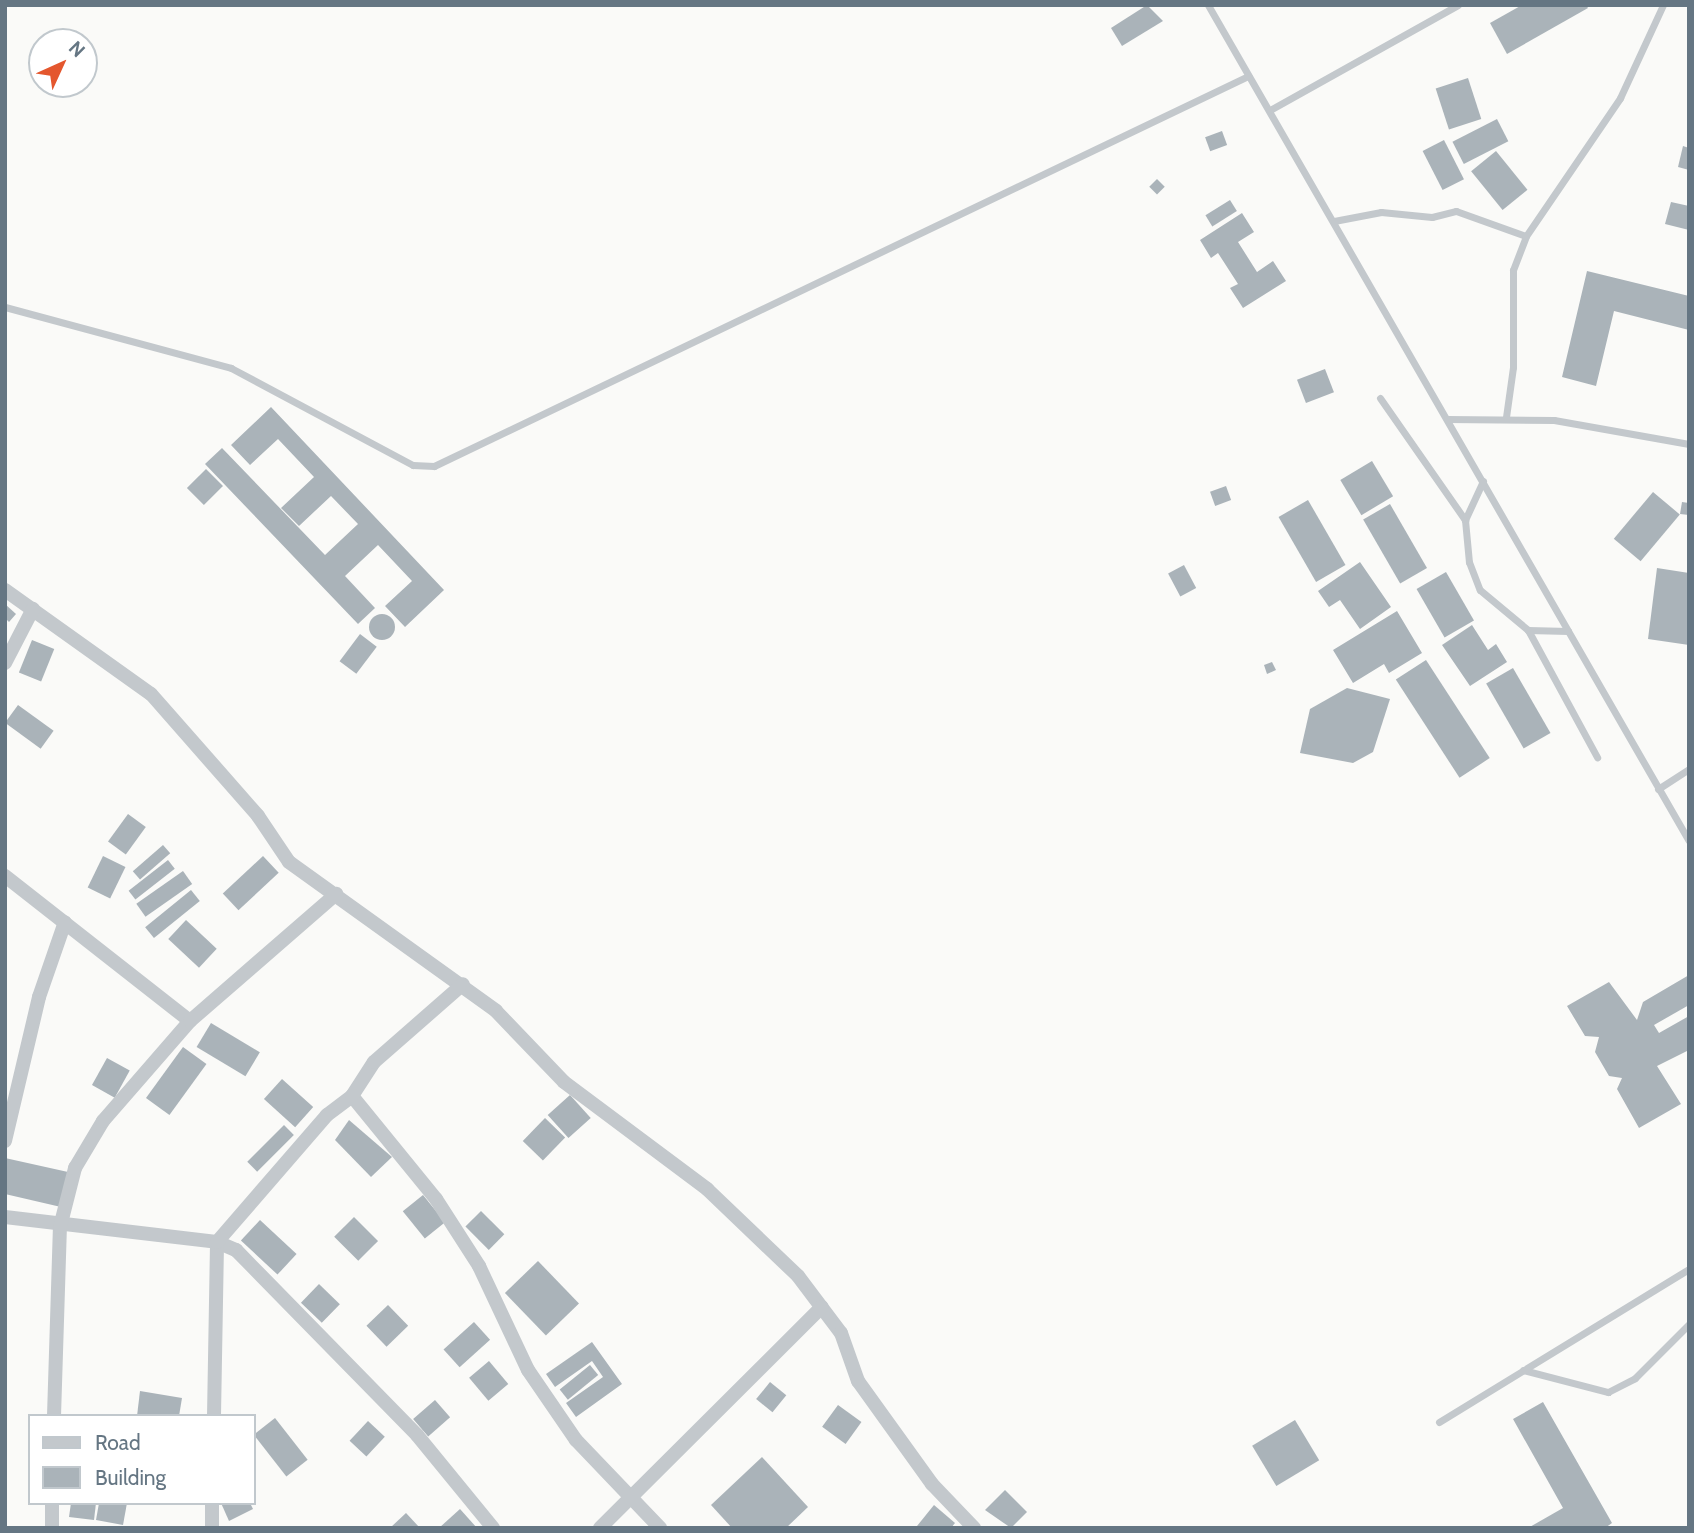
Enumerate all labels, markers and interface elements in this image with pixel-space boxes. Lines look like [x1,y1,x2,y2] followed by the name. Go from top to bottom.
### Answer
[28,28,98,98] north arrow
[64,36,90,62] text: N
[28,1414,256,1505] legend
[95,1430,141,1455] text: Road
[95,1465,166,1490] text: Building

